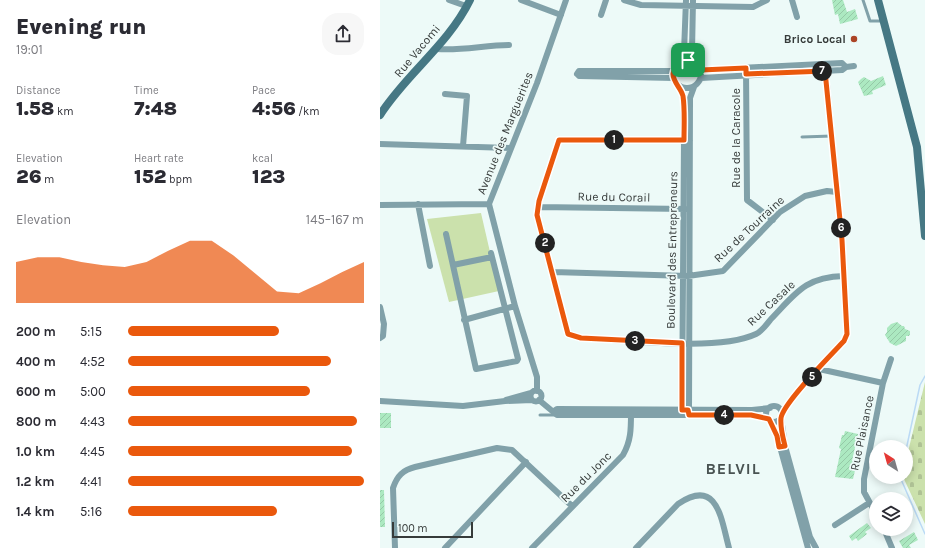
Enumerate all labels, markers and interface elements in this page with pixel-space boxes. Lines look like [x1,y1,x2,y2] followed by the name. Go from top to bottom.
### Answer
[322,13,364,55] button: share
[16,14,146,40] text: Evening run
[391,22,443,80] street label: Rue Vacomi
[784,32,846,46] place label: Brico Local
[849,34,859,44] marker: Brico Local
[16,42,43,57] text: 19:01
[671,43,705,77] pin
[677,49,699,71] icon: arrive
[812,61,832,81] pin: 7
[819,64,825,77] text: 7
[474,70,536,196] street label: Avenue des Marguerites
[16,84,60,97] text: Distance
[134,84,159,97] text: Time
[252,84,275,97] text: Pace
[729,88,743,188] street label: Rue de la Caracole
[16,97,54,120] text: 1.58
[134,97,177,120] text: 7:48
[252,97,296,120] text: 4:56
[54,105,73,118] text: km
[296,105,320,118] text: /km
[604,130,624,150] pin: 1
[612,133,616,146] text: 1
[16,152,63,165] text: Elevation
[134,152,184,165] text: Heart rate
[252,152,273,165] text: kcal
[16,165,42,188] text: 26
[134,165,166,188] text: 152
[252,165,285,188] text: 123
[664,171,680,329] street label: Boulevard des Entrepreneurs
[42,173,54,186] text: m
[166,173,192,186] text: bpm
[578,189,650,205] street label: Rue du Corail
[711,193,787,265] street label: Rue de Tourraine
[16,212,71,227] text: Elevation
[306,212,364,227] text: 145–167 m
[831,218,851,238] pin: 6
[838,221,844,234] text: 6
[535,233,555,253] pin: 2
[542,236,548,249] text: 2
[744,277,798,329] street label: Rue Casale
[16,324,56,339] text: 200 m
[80,324,102,339] text: 5:15
[625,331,645,351] pin: 3
[632,334,638,347] text: 3
[16,354,56,369] text: 400 m
[80,354,105,369] text: 4:52
[802,367,822,387] pin: 5
[809,370,815,383] text: 5
[16,384,56,399] text: 600 m
[80,384,106,399] text: 5:00
[847,394,877,472] street label: Rue Plaisance
[714,405,734,425] pin: 4
[721,408,727,421] text: 4
[16,414,56,429] text: 800 m
[80,414,105,429] text: 4:43
[869,440,913,484] north arrow
[869,440,913,536] map controls
[16,444,55,459] text: 1.0 km
[80,444,105,459] text: 4:45
[558,449,614,505] street label: Rue du Jonc
[705,459,761,478] district label: BELVIL
[16,474,55,489] text: 1.2 km
[80,474,102,489] text: 4:41
[869,492,913,536] button: layers
[16,504,54,519] text: 1.4 km
[80,504,102,519] text: 5:16
[392,520,473,539] scale bar
[398,522,428,535] text: 100 m

